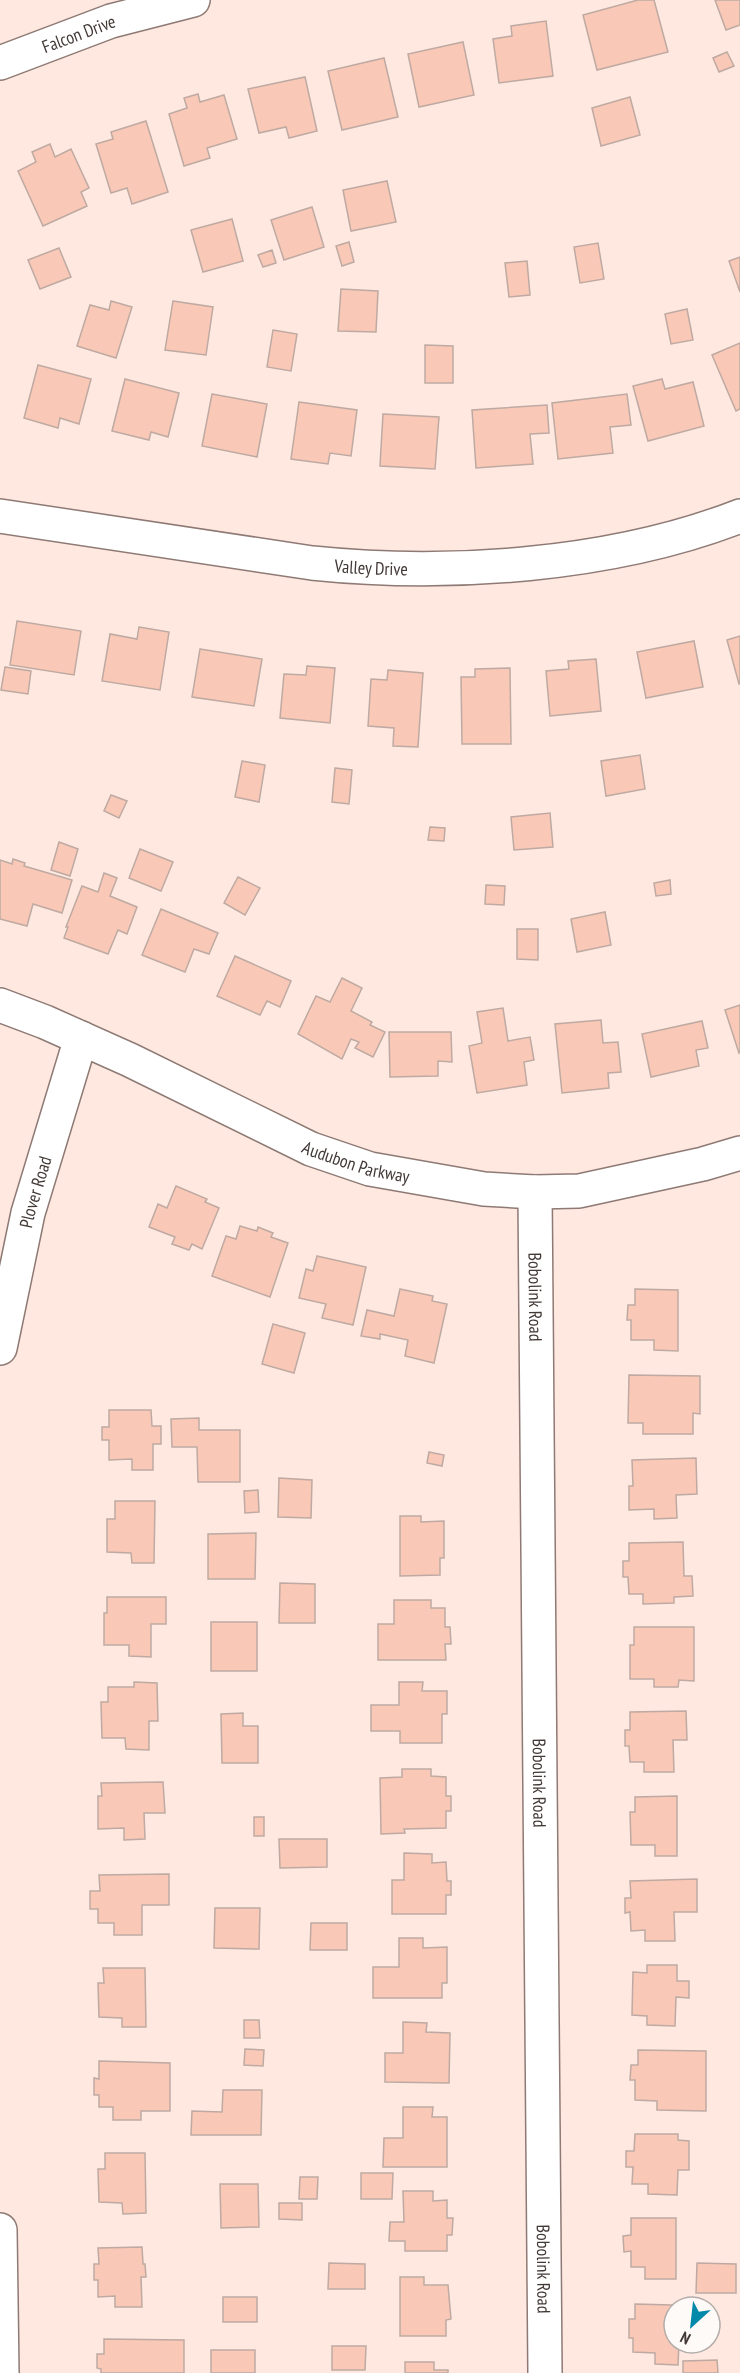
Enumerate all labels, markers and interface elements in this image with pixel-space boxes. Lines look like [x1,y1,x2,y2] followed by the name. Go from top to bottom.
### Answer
[38,9,118,58] street label: Falcon Drive
[333,554,408,580] street label: Valley Drive
[299,1135,412,1187] street label: Audubon Parkway
[14,1153,56,1230] street label: Plover Road
[524,1252,548,1342] street label: Bobolink Road
[528,1738,552,1828] street label: Bobolink Road
[532,2224,556,2314] street label: Bobolink Road
[662,2295,722,2355] north arrow
[677,2327,694,2349] text: N

